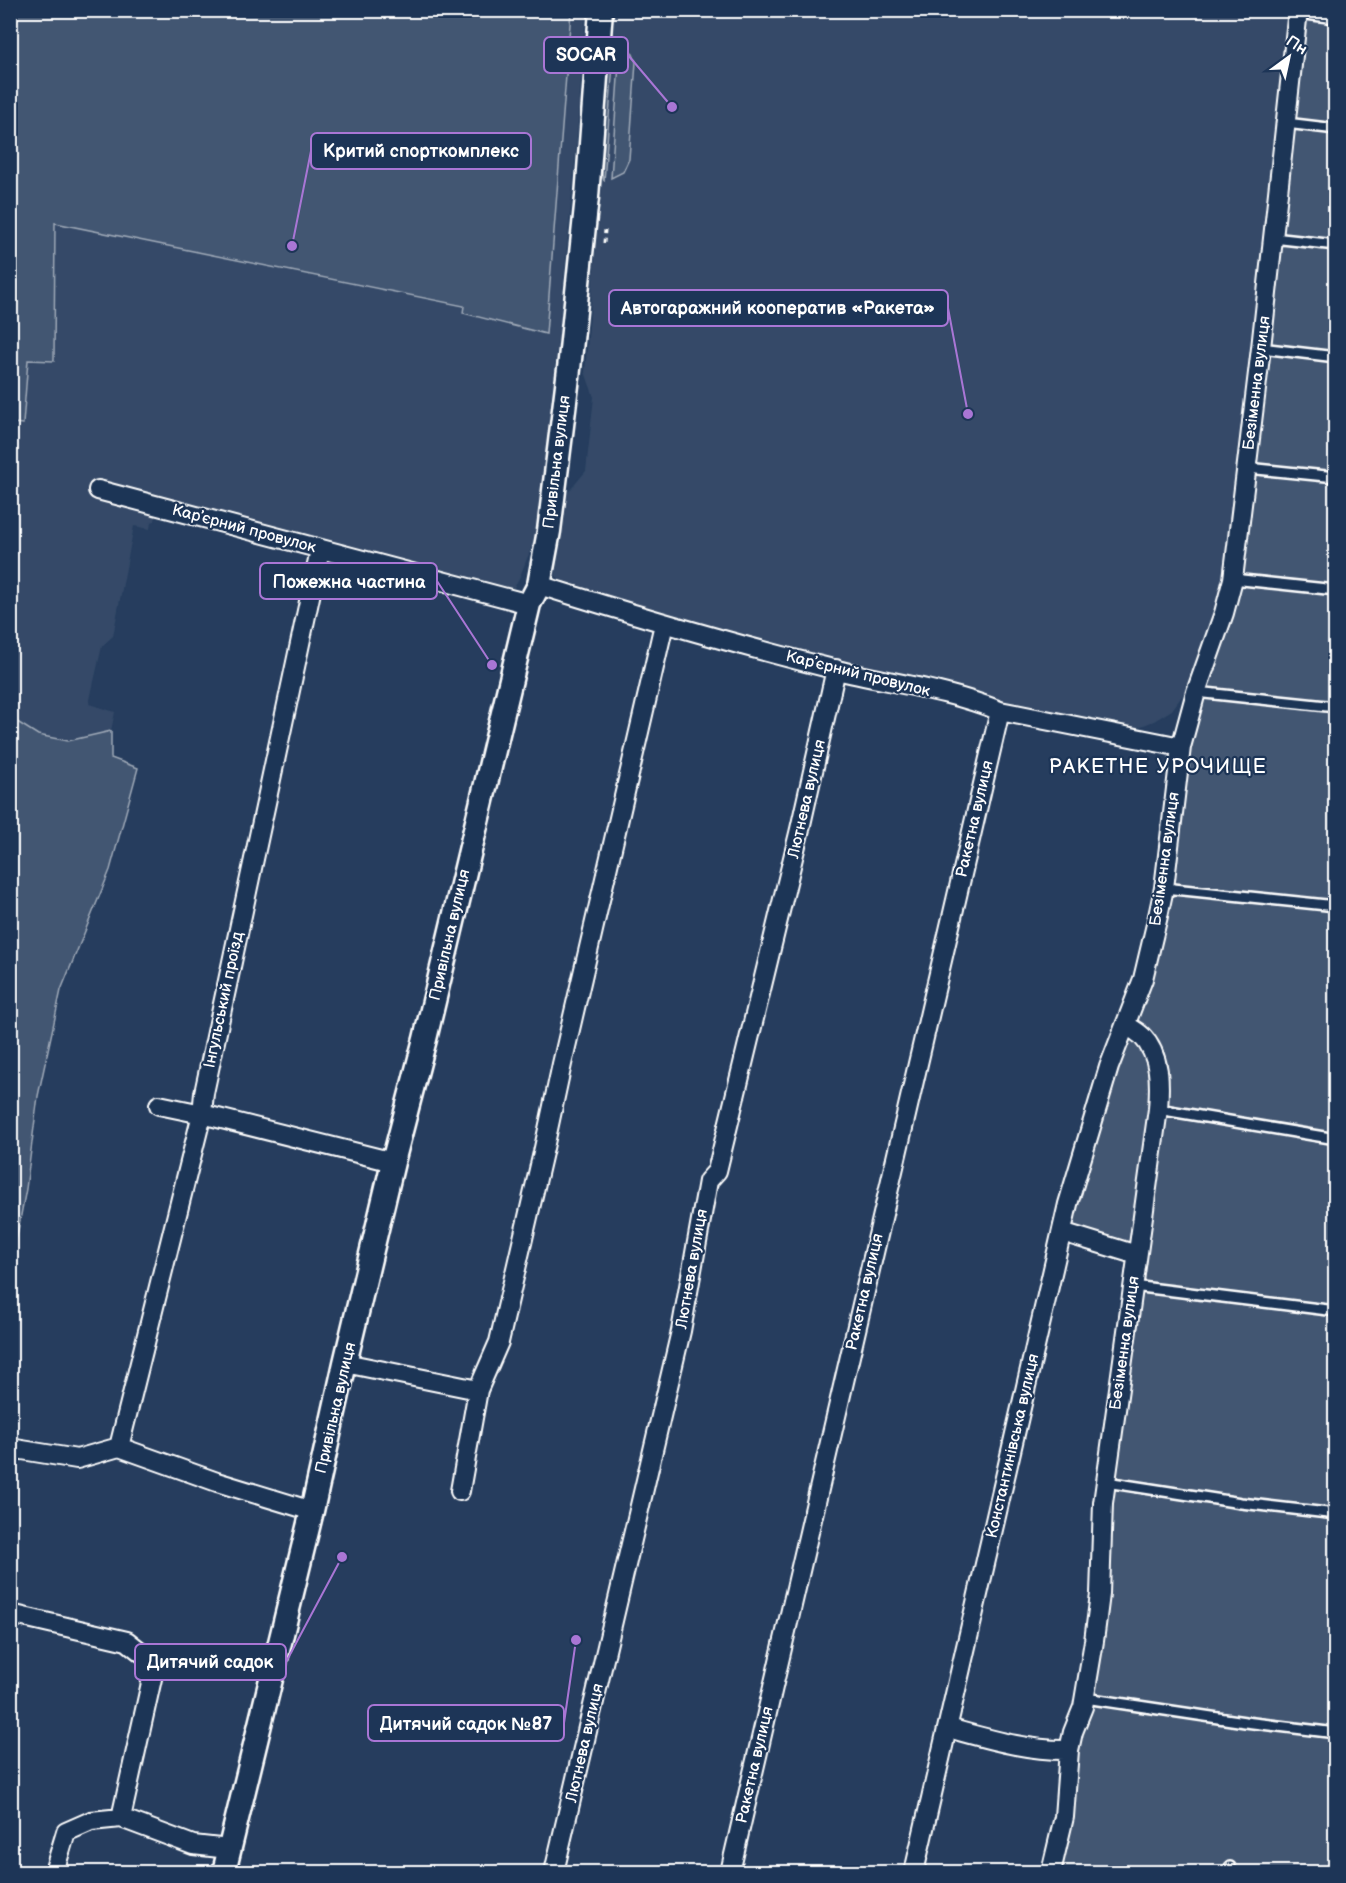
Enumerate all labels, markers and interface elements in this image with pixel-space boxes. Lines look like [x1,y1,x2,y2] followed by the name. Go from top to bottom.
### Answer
[1259,27,1319,87] north arrow
[1282,32,1310,59] text: Пн
[544,37,628,73] callout: SOCAR
[556,45,616,66] text: SOCAR
[311,133,531,169] callout: Критий спорткомплекс
[323,141,519,162] text: Критий спорткомплекс
[609,290,948,326] callout: Автогаражний кооператив «Ракета»
[620,298,935,319] text: Автогаражний кооператив «Ракета»
[1239,315,1275,451] street label: Безіменна вулиця
[539,394,575,530] street label: Привільна вулиця
[170,501,318,557] street label: Карʼєрний провулок
[260,563,437,599] callout: Пожежна частина
[273,572,426,593] text: Пожежна частина
[784,647,933,701] street label: Карʼєрний провулок
[784,738,830,861] street label: Лютнева вулиця
[1049,755,1267,779] district label: РАКЕТНЕ УРОЧИЩЕ
[952,759,998,879] street label: Ракетна вулиця
[1146,791,1184,927] street label: Безіменна вулиця
[426,867,474,1002] street label: Привільна вулиця
[200,930,248,1070] street label: Інгульський проїзд
[672,1207,712,1331] street label: Лютнева вулиця
[842,1232,888,1352] street label: Ракетна вулиця
[1106,1275,1144,1411] street label: Безіменна вулиця
[312,1340,360,1475] street label: Привільна вулиця
[983,1352,1044,1540] street label: Константинівська вулиця
[135,1644,286,1680] callout: Дитячий садок
[147,1652,274,1673] text: Дитячий садок
[562,1682,608,1805] street label: Лютнева вулиця
[368,1705,564,1741] callout: Дитячий садок №87
[732,1705,778,1825] street label: Ракетна вулиця
[380,1714,552,1735] text: Дитячий садок №87

